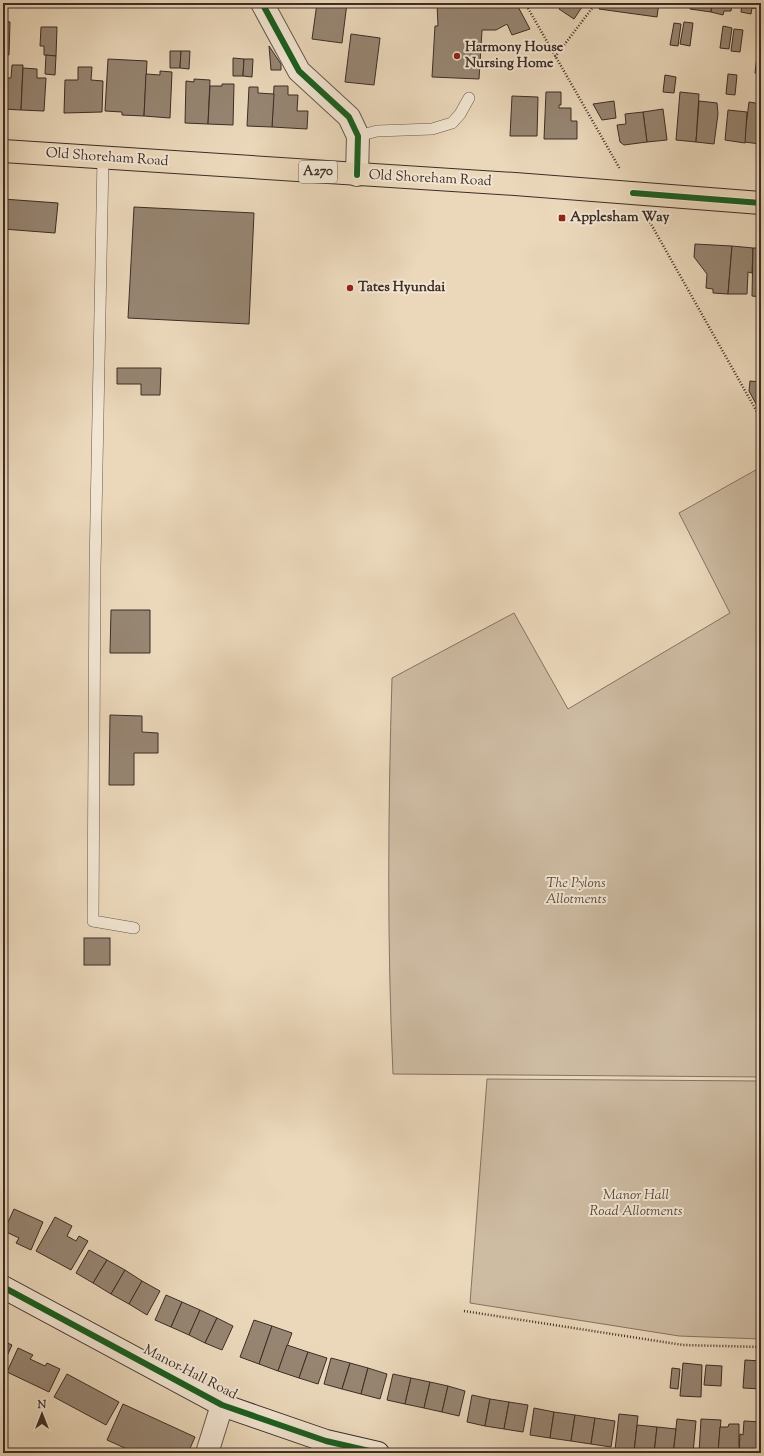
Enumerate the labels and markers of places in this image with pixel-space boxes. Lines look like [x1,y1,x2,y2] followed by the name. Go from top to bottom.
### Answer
[465,38,564,74] place label: Harmony House Nursing Home
[452,51,462,61] marker: Harmony House Nursing Home
[570,208,670,228] place label: Applesham Way
[557,213,567,223] marker: Applesham Way
[358,278,445,298] place label: Tates Hyundai
[345,283,355,293] marker: Tates Hyundai

